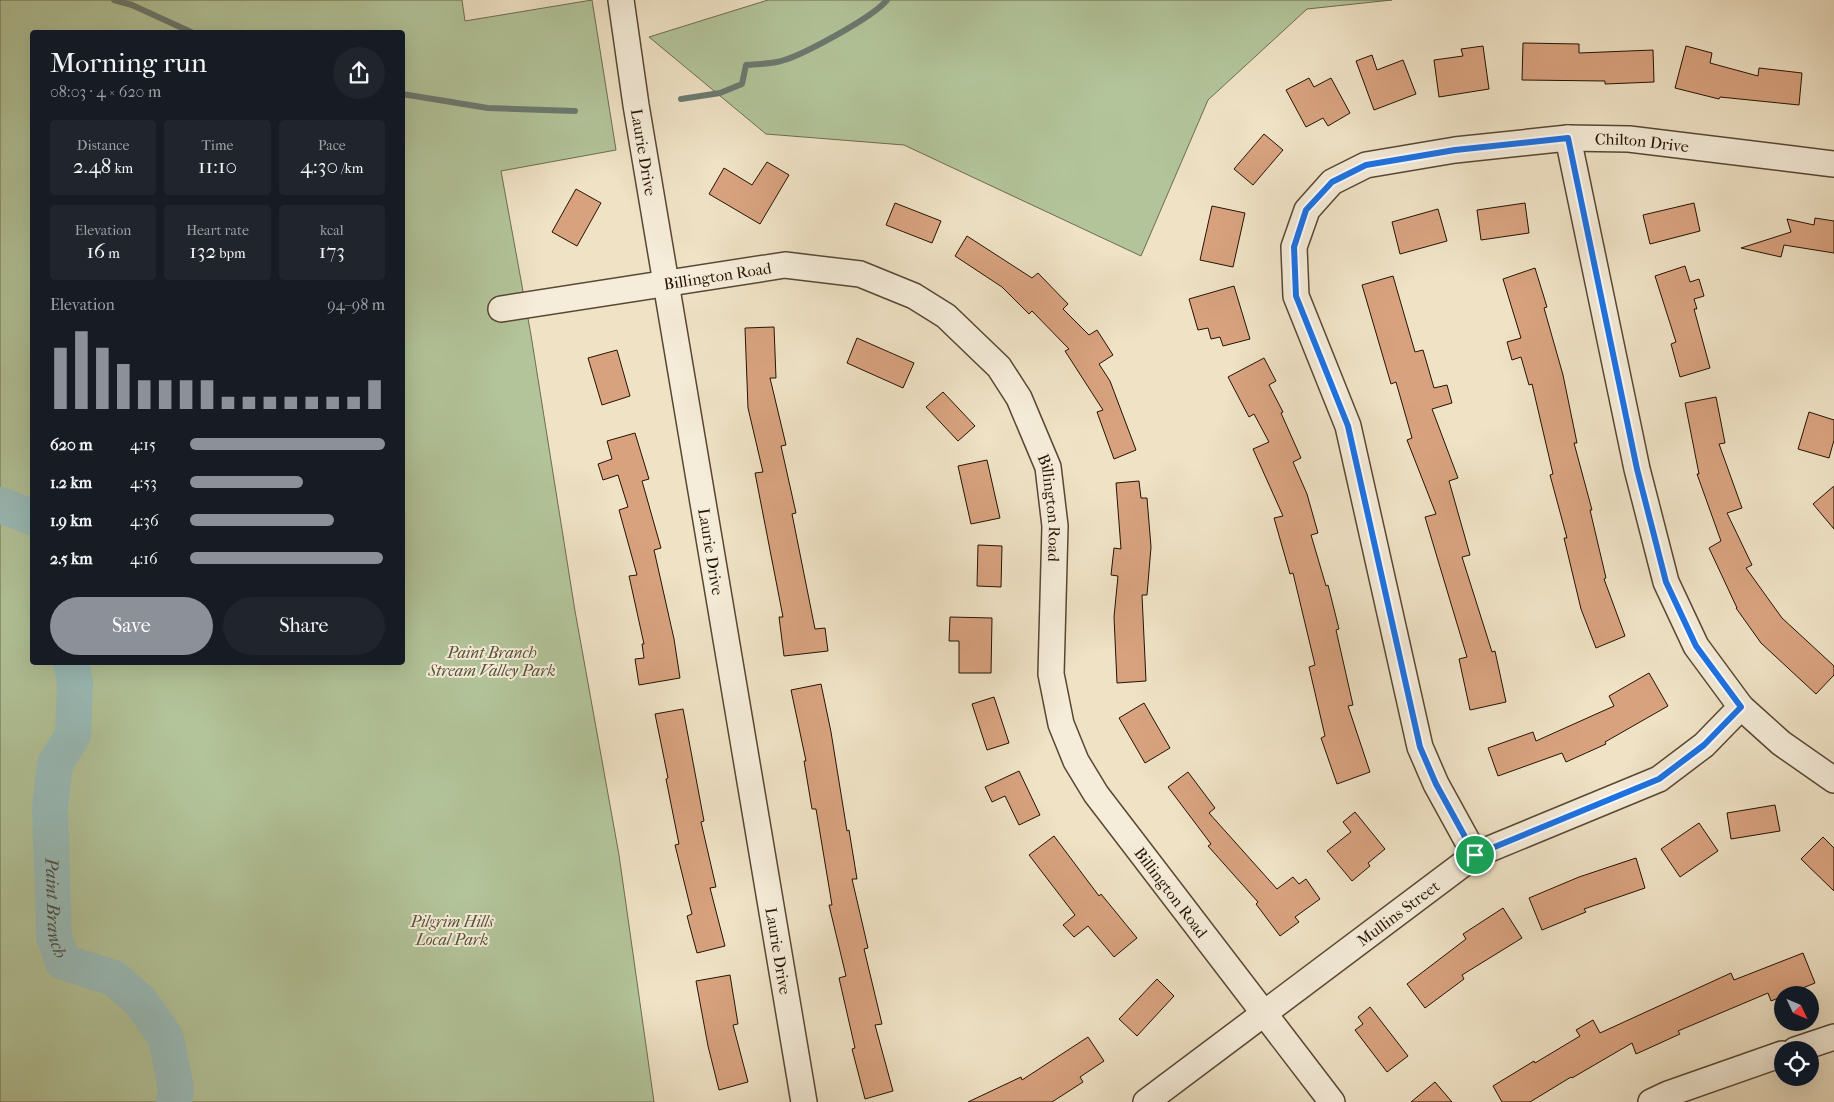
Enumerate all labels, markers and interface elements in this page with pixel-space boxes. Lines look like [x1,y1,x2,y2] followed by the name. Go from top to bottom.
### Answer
[50,46,207,79] text: Morning run
[333,47,385,99] button: share
[50,82,161,101] text: 08:03 · 4 × 620 m
[627,107,660,197] street label: Laurie Drive
[1595,129,1690,156] street label: Chilton Drive
[77,137,129,154] text: Distance
[202,137,233,154] text: Time
[318,137,346,154] text: Pace
[73,154,111,178] text: 2.48
[198,154,237,178] text: 11:10
[300,154,338,178] text: 4:30
[111,160,133,177] text: km
[338,160,363,177] text: /km
[75,222,131,239] text: Elevation
[186,222,249,239] text: Heart rate
[320,222,344,239] text: kcal
[86,239,105,263] text: 16
[189,239,216,263] text: 132
[319,239,345,263] text: 173
[105,245,120,262] text: m
[216,245,246,262] text: bpm
[662,258,773,294] street label: Billington Road
[50,295,115,314] text: Elevation
[327,295,385,314] text: 94–98 m
[50,435,92,454] text: 620 m
[130,435,156,454] text: 4:15
[1033,451,1064,562] street label: Billington Road
[50,473,92,492] text: 1.2 km
[130,473,157,492] text: 4:53
[694,507,727,597] street label: Laurie Drive
[50,511,92,530] text: 1.9 km
[130,511,159,530] text: 4:36
[50,549,93,568] text: 2.5 km
[130,549,158,568] text: 4:16
[50,597,213,655] button: Save
[223,597,385,655] button: Share
[427,643,556,680] park label: Paint Branch Stream Valley Park
[1454,834,1496,876] pin
[1461,841,1489,869] icon: arrive
[1130,844,1212,942] street label: Billington Road
[41,856,71,961] water label: Paint Branch
[1353,876,1443,950] street label: Mullins Street
[761,906,795,996] street label: Laurie Drive
[410,912,495,949] park label: Pilgrim Hills Local Park
[1774,986,1819,1031] north arrow
[1774,986,1819,1086] map controls
[1774,1041,1819,1086] button: locate

